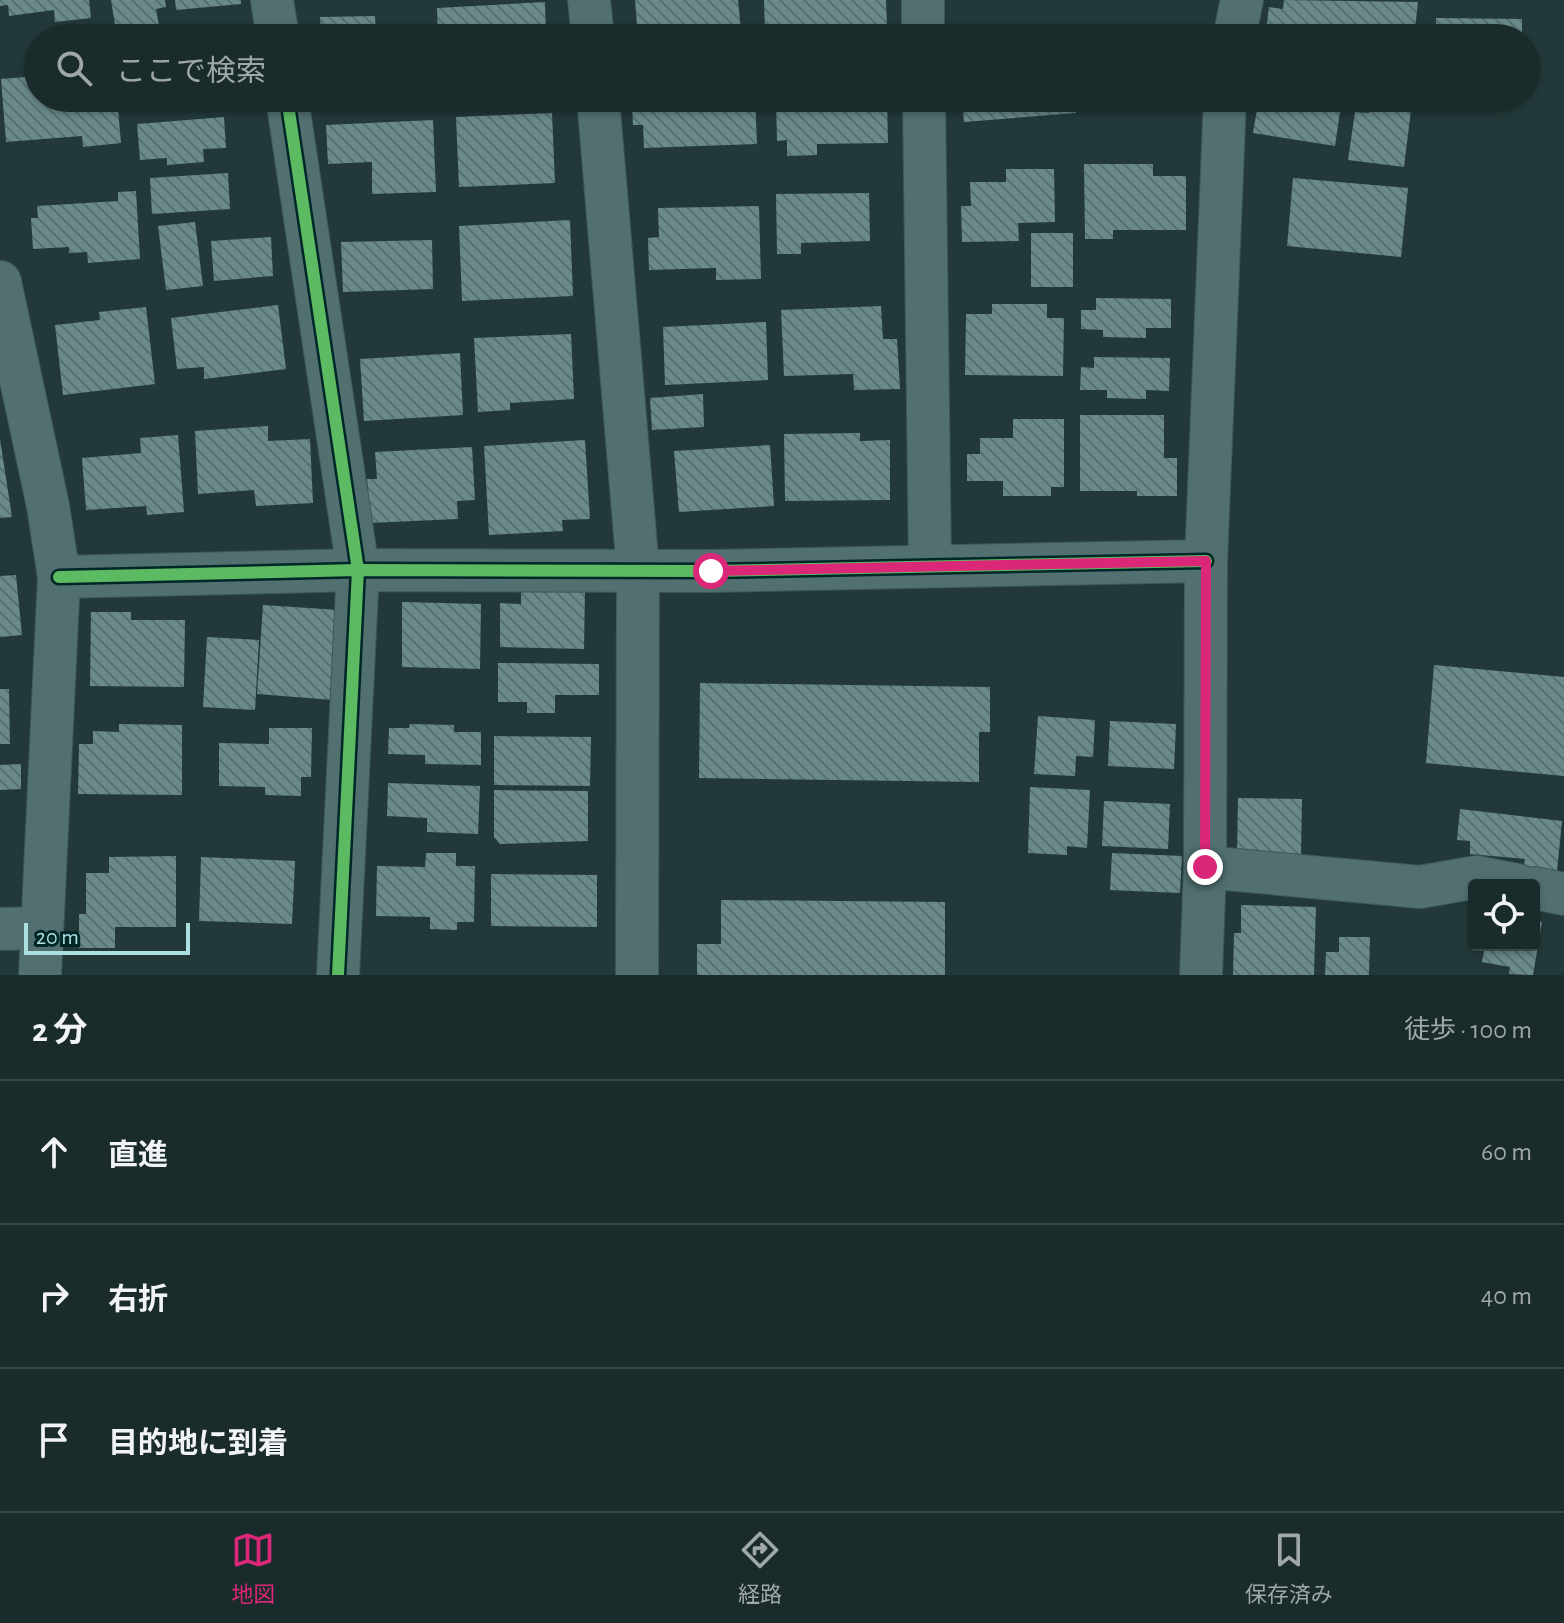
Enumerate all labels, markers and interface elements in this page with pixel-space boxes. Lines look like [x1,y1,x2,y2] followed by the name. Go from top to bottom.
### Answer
[24,24,1540,112] search box
[52,46,96,90] icon: search
[116,57,266,87] text: ここで検索
[693,553,729,589] route start
[1187,849,1223,885] route end
[1468,879,1540,951] map controls
[1468,879,1540,951] button: locate
[24,919,190,955] scale bar
[36,926,79,948] text: 20 m
[32,1014,87,1048] text: 2 分
[1404,1017,1532,1043] text: 徒歩 · 100 m
[32,1130,76,1174] icon: ahead
[1481,1139,1532,1165] text: 60 m
[108,1141,168,1171] text: 直進
[32,1274,76,1318] icon: right
[1481,1283,1532,1309] text: 40 m
[108,1285,168,1315] text: 右折
[32,1418,76,1462] icon: arrive
[108,1429,288,1459] text: 目的地に到着
[231,1528,275,1608] tab: 地図
[738,1528,782,1608] tab: 経路
[1245,1528,1333,1608] tab: 保存済み

